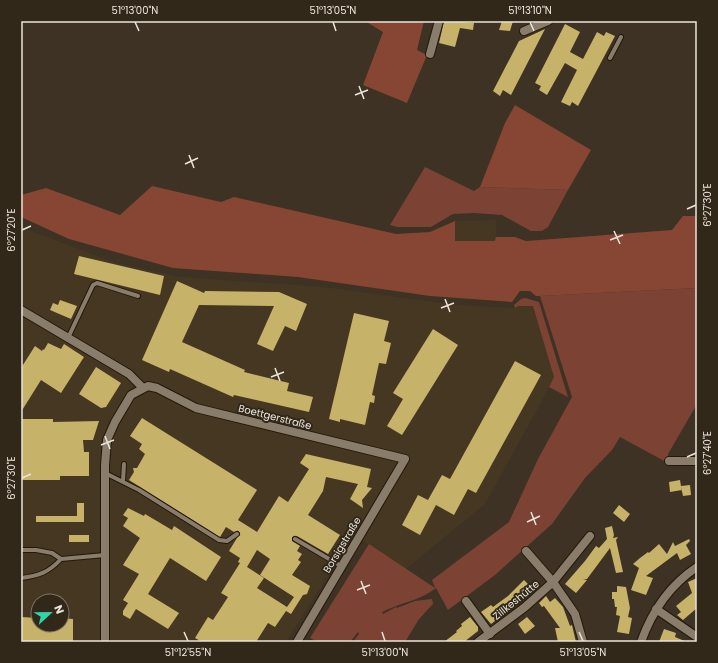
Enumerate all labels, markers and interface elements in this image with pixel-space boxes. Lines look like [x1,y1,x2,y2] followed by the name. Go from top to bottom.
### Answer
[112,3,158,18] text: 51°13'00"N
[310,3,356,18] text: 51°13'05"N
[508,3,552,18] text: 51°13'10"N
[700,183,715,227] text: 6°27'30"E
[4,208,19,252] text: 6°27'20"E
[237,401,313,433] street label: Boettgerstraße
[700,431,715,475] text: 6°27'40"E
[4,456,19,500] text: 6°27'30"E
[319,514,365,576] street label: Borsigstraße
[490,577,542,623] street label: Zillkeshütte
[30,593,70,633] north arrow
[50,602,68,616] text: N
[165,645,211,660] text: 51°12'55"N
[362,645,408,660] text: 51°13'00"N
[560,645,606,660] text: 51°13'05"N

